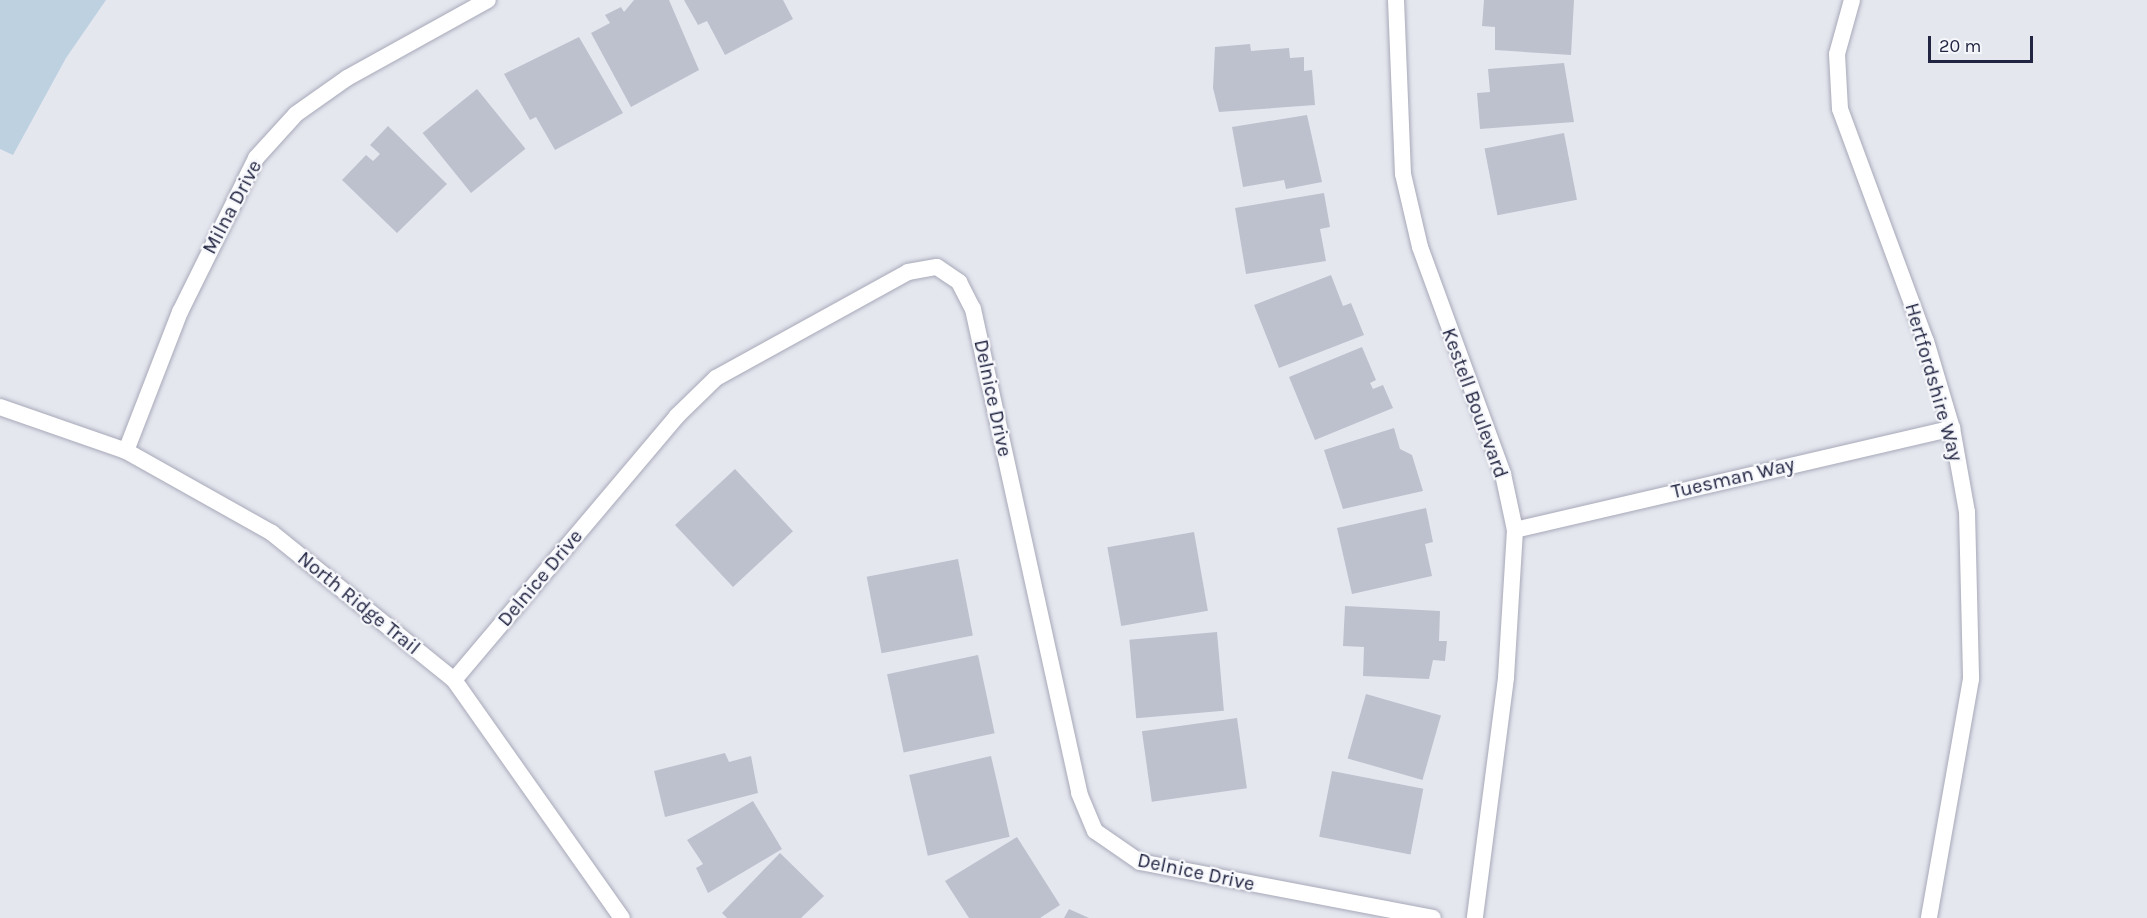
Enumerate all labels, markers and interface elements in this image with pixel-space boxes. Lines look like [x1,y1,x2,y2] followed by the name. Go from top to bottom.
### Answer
[1931,24,2036,62] scale bar
[1939,35,1981,57] text: 20 m
[197,156,267,258] street label: Milna Drive
[1900,300,1968,464] street label: Hertfordshire Way
[1437,325,1513,481] street label: Kestell Boulevard
[969,337,1017,459] street label: Delnice Drive
[1669,452,1797,504] street label: Tuesman Way
[493,525,587,631] street label: Delnice Drive
[293,546,425,660] street label: North Ridge Trail
[1135,848,1257,896] street label: Delnice Drive

